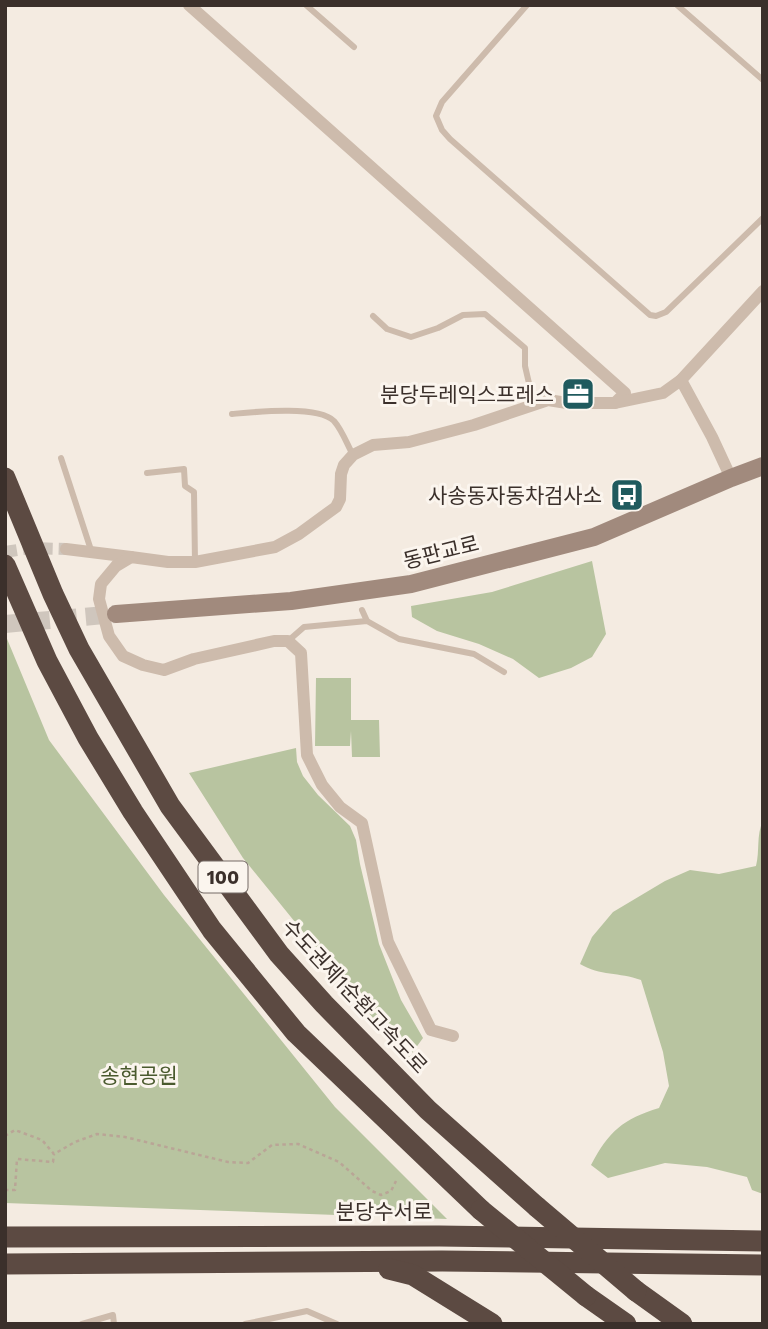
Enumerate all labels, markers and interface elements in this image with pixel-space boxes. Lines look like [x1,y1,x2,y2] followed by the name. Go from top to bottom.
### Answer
[559,375,597,413] office icon: 분당두레익스프레스
[380,382,554,407] place label: 분당두레익스프레스
[608,476,646,514] bus stop icon: 사송동자동차검사소
[428,483,602,508] place label: 사송동자동차검사소
[400,531,482,573] street label: 동판교로
[198,862,248,892] road number: 100
[277,914,433,1078] street label: 수도권제1순환고속도로
[100,1063,178,1088] park label: 송현공원
[336,1199,432,1224] street label: 분당수서로

